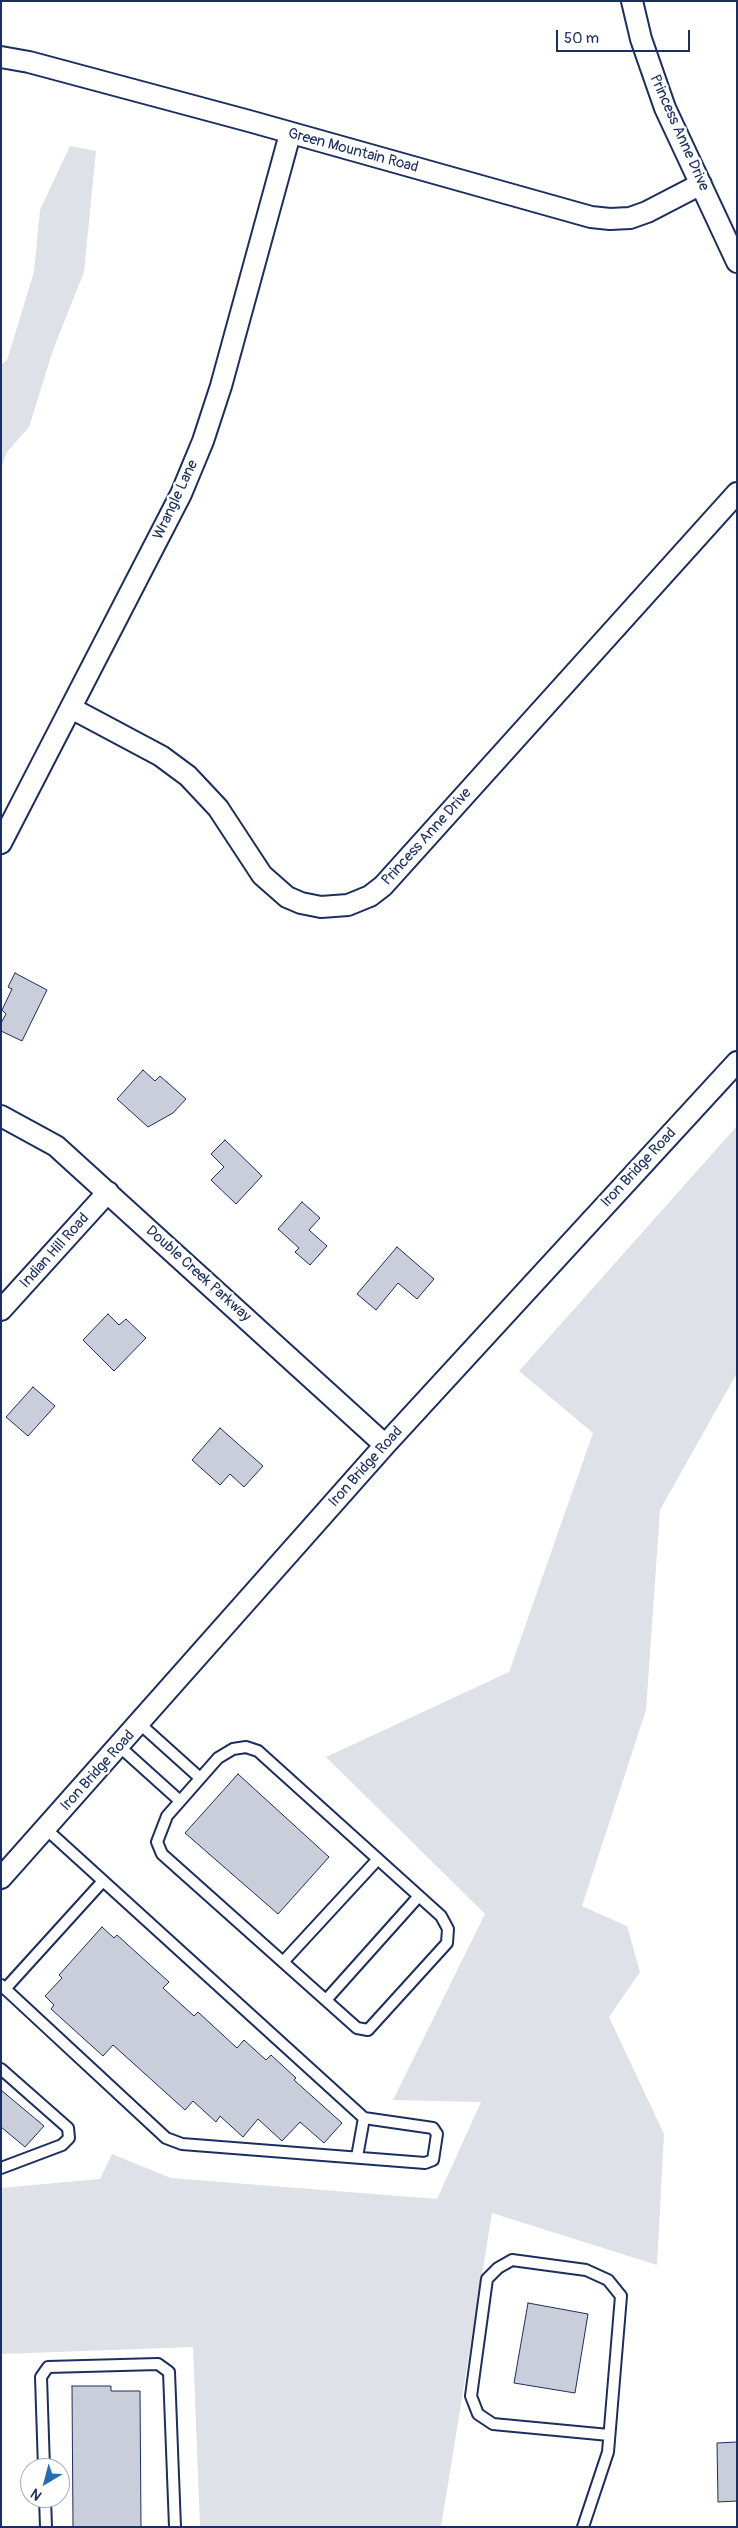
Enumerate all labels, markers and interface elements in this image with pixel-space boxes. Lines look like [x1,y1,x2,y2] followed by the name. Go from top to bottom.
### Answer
[558,20,692,52] scale bar
[564,29,599,48] text: 50 m
[645,72,713,194] street label: Princess Anne Drive
[286,125,420,177] street label: Green Mountain Road
[150,457,202,543] street label: Wrangle Lane
[378,784,476,890] street label: Princess Anne Drive
[598,1125,680,1211] street label: Iron Bridge Road
[17,1210,93,1292] street label: Indian Hill Road
[142,1222,254,1326] street label: Double Creek Parkway
[325,1423,407,1511] street label: Iron Bridge Road
[57,1727,139,1815] street label: Iron Bridge Road
[20,2458,70,2508] north arrow
[27,2485,45,2504] text: N

